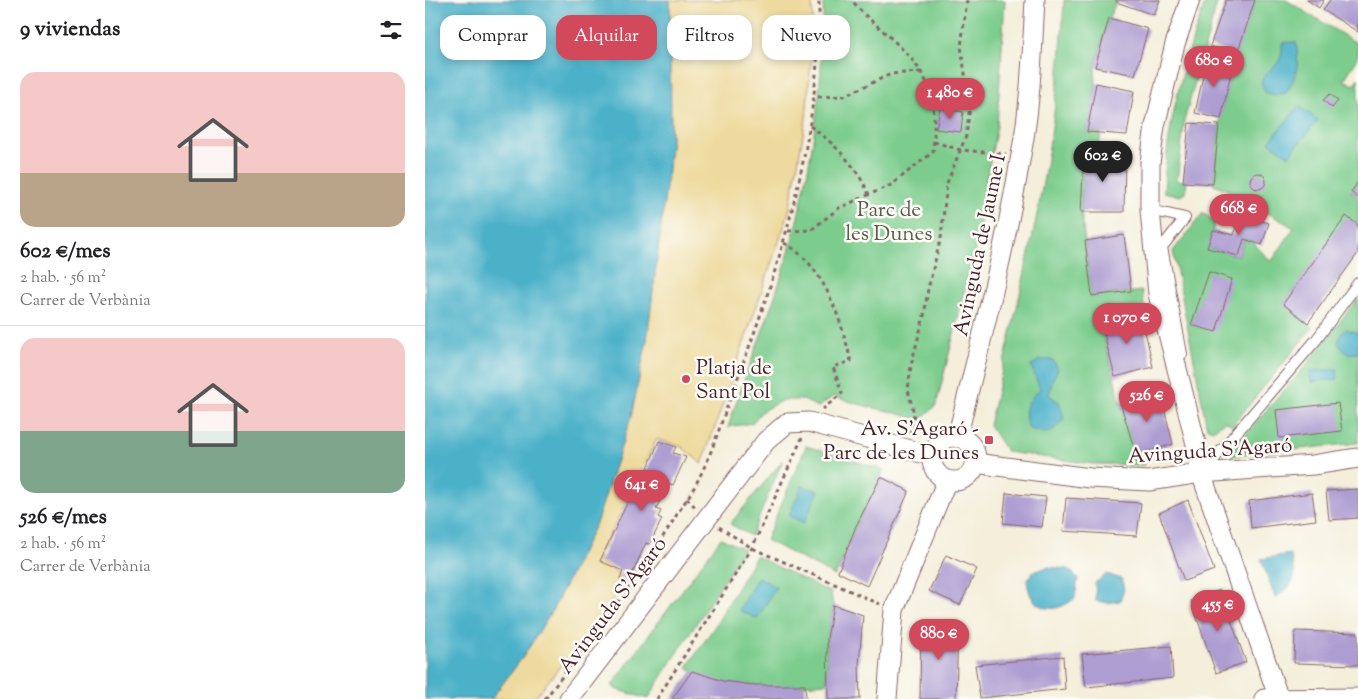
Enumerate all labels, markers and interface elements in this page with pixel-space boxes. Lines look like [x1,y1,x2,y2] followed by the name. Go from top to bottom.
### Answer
[20,15,120,45] text: 9 viviendas
[440,15,546,60] chip: Comprar
[556,15,657,60] chip: Alquilar
[667,15,752,60] chip: Filtros
[762,15,850,60] chip: Nuevo
[377,16,405,44] icon: filters
[1179,46,1249,88] pin: 680 €
[1195,50,1233,73] text: 680 €
[904,78,996,120] pin: 1 480 €
[927,82,973,105] text: 1 480 €
[168,105,258,195] icon: home
[1068,140,1138,183] pin: 602 €
[1085,145,1121,168] text: 602 €
[947,152,1015,339] street label: Avinguda de Jaume I
[1204,194,1274,236] pin: 668 €
[845,196,933,250] park label: Parc de les Dunes
[1220,198,1258,221] text: 668 €
[20,237,111,267] text: 602 €/mes
[20,267,106,290] text: 2 hab. · 56 m²
[20,290,151,313] text: Carrer de Verbània
[1081,302,1173,345] pin: 1 070 €
[1104,307,1150,330] text: 1 070 €
[696,354,772,408] place label: Platja de Sant Pol
[168,370,258,460] icon: home
[680,373,692,385] marker: Platja de Sant Pol
[1112,380,1182,423] pin: 526 €
[1130,385,1164,408] text: 526 €
[823,415,979,469] place label: Av. S’Agaró - Parc de les Dunes
[1127,431,1293,473] street label: Avinguda S'Agaró
[983,434,995,446] marker: Av. S’Agaró - Parc de les Dunes
[607,470,677,512] pin: 641 €
[625,474,659,497] text: 641 €
[20,503,107,533] text: 526 €/mes
[552,531,675,681] street label: Avinguda S'Agaró
[20,533,106,556] text: 2 hab. · 56 m²
[20,556,151,579] text: Carrer de Verbània
[1183,590,1253,632] pin: 455 €
[1202,594,1234,617] text: 455 €
[904,618,974,661] pin: 880 €
[920,623,958,646] text: 880 €

